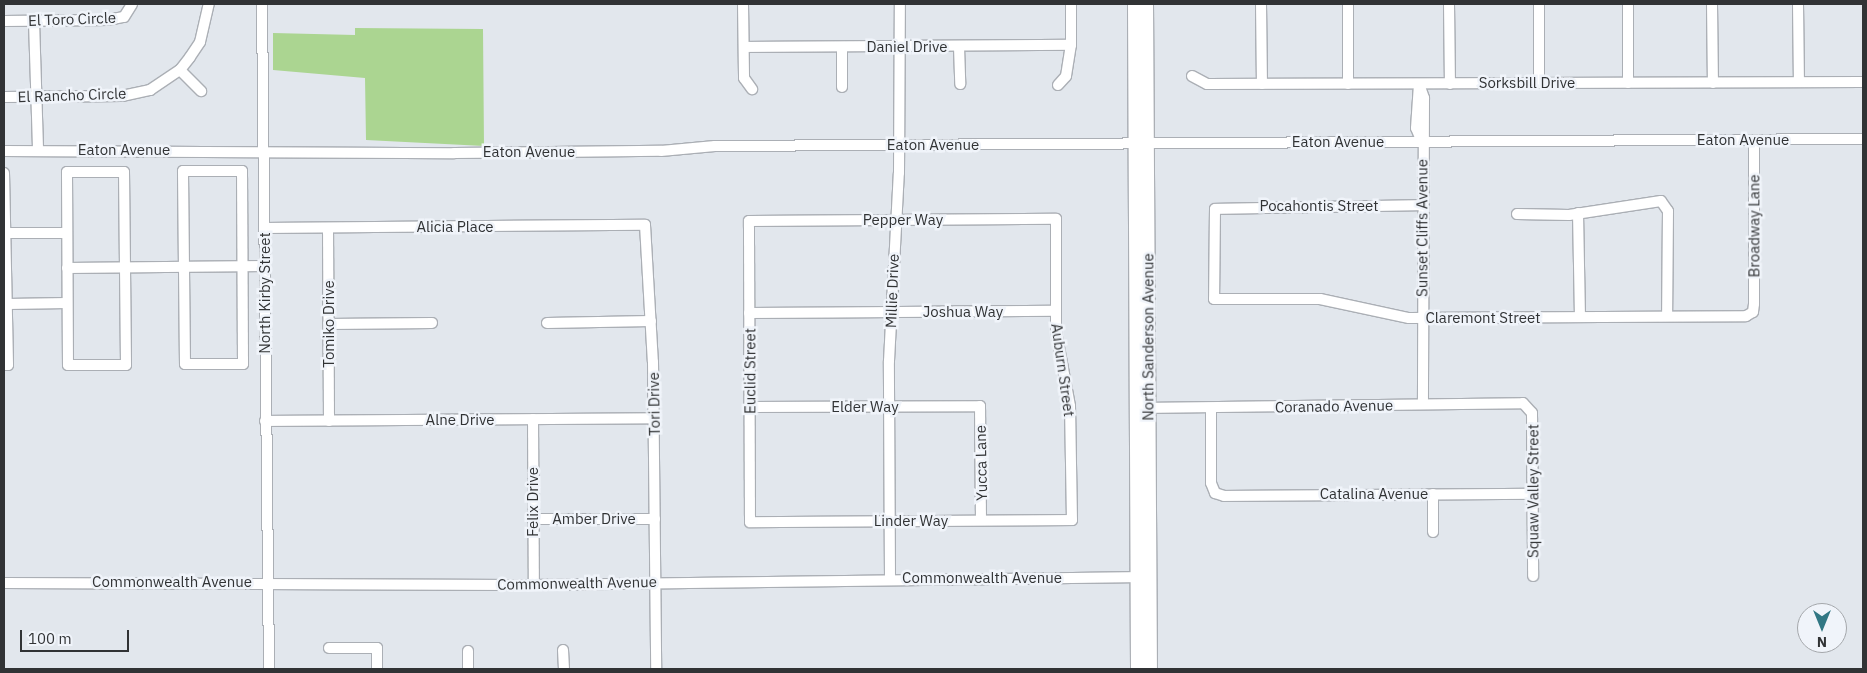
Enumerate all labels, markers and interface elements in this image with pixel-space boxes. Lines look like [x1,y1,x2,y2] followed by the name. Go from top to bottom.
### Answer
[28,8,116,30] street label: El Toro Circle
[866,38,948,56] street label: Daniel Drive
[1479,74,1575,92] street label: Sorksbill Drive
[17,84,127,106] street label: El Rancho Circle
[1697,131,1789,149] street label: Eaton Avenue
[1292,133,1384,151] street label: Eaton Avenue
[887,136,979,154] street label: Eaton Avenue
[78,141,170,159] street label: Eaton Avenue
[483,143,575,161] street label: Eaton Avenue
[1413,159,1431,297] street label: Sunset Cliffs Avenue
[1745,175,1763,277] street label: Broadway Lane
[1259,197,1379,215] street label: Pocahontis Street
[863,211,943,229] street label: Pepper Way
[416,218,494,236] street label: Alicia Place
[256,232,274,354] street label: North Kirby Street
[1139,253,1157,421] street label: North Sanderson Avenue
[882,254,902,328] street label: Millie Drive
[320,280,338,368] street label: Tomiko Drive
[923,303,1003,321] street label: Joshua Way
[1425,309,1541,327] street label: Claremont Street
[1048,322,1078,418] street label: Auburn Street
[741,328,759,414] street label: Euclid Street
[644,372,664,436] street label: Tori Drive
[1275,396,1393,416] street label: Coranado Avenue
[831,398,899,416] street label: Elder Way
[426,411,494,429] street label: Alne Drive
[1524,424,1542,558] street label: Squaw Valley Street
[971,425,991,501] street label: Yucca Lane
[524,467,542,537] street label: Felix Drive
[1320,485,1428,503] street label: Catalina Avenue
[552,510,636,528] street label: Amber Drive
[874,512,948,530] street label: Linder Way
[902,569,1062,587] street label: Commonwealth Avenue
[92,573,252,591] street label: Commonwealth Avenue
[497,573,657,593] street label: Commonwealth Avenue
[1797,603,1847,653] north arrow
[22,620,131,652] scale bar
[28,629,72,648] text: 100 m
[1817,633,1827,651] text: N

